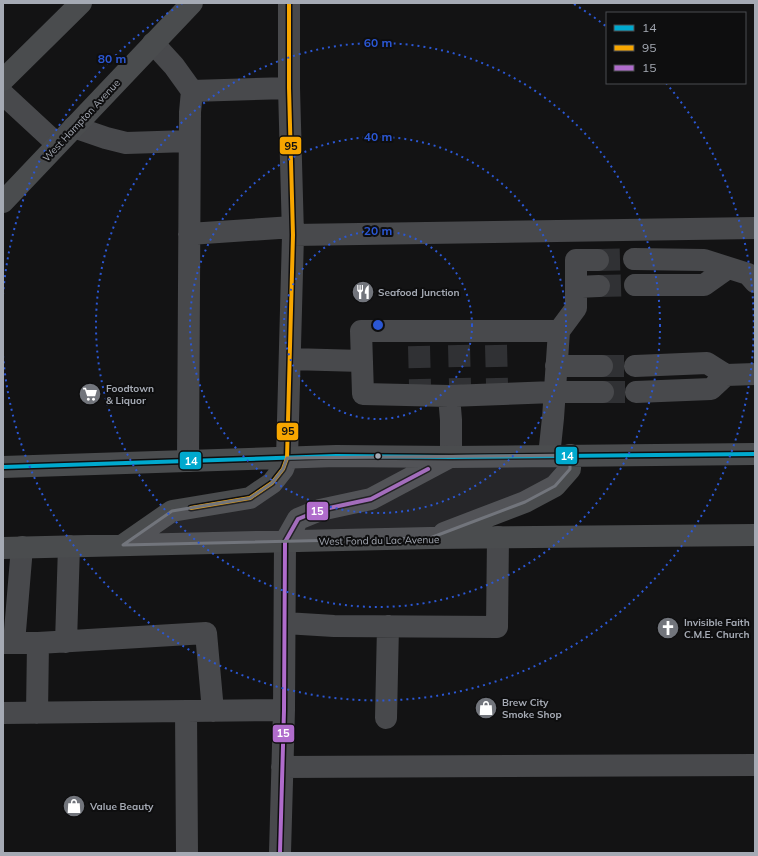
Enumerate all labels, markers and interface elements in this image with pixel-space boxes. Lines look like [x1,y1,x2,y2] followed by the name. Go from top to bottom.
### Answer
[606,12,746,84] legend
[642,20,656,35] text: 14
[364,35,392,50] text: 60 m
[642,40,656,55] text: 95
[98,51,126,66] text: 80 m
[642,60,656,75] text: 15
[40,76,123,164] street label: West Hampton Avenue
[364,129,392,144] text: 40 m
[279,136,302,155] line badge: 95
[284,139,298,153] text: 95
[364,223,392,238] text: 20 m
[350,279,376,305] restaurant icon: Seafood Junction
[378,286,459,299] place label: Seafood Junction
[371,318,385,332] centre of rings
[77,381,103,407] supermarket icon: Foodtown & Liquor
[106,382,154,407] place label: Foodtown & Liquor
[276,422,299,441] line badge: 95
[281,424,295,438] text: 95
[555,446,578,465] line badge: 14
[560,449,574,463] text: 14
[179,451,202,470] line badge: 14
[373,451,383,461] unlabelled marker
[184,454,198,468] text: 14
[306,501,329,521] line badge: 15
[310,504,324,518] text: 15
[318,533,440,548] street label: West Fond du Lac Avenue
[655,615,681,641] church icon: Invisible Faith C.M.E. Church
[684,616,750,641] place label: Invisible Faith C.M.E. Church
[473,695,499,721] shop icon: Brew City Smoke Shop
[502,696,562,721] place label: Brew City Smoke Shop
[272,724,295,743] line badge: 15
[276,726,290,740] text: 15
[61,793,87,819] shop icon: Value Beauty
[89,800,154,813] place label: Value Beauty

